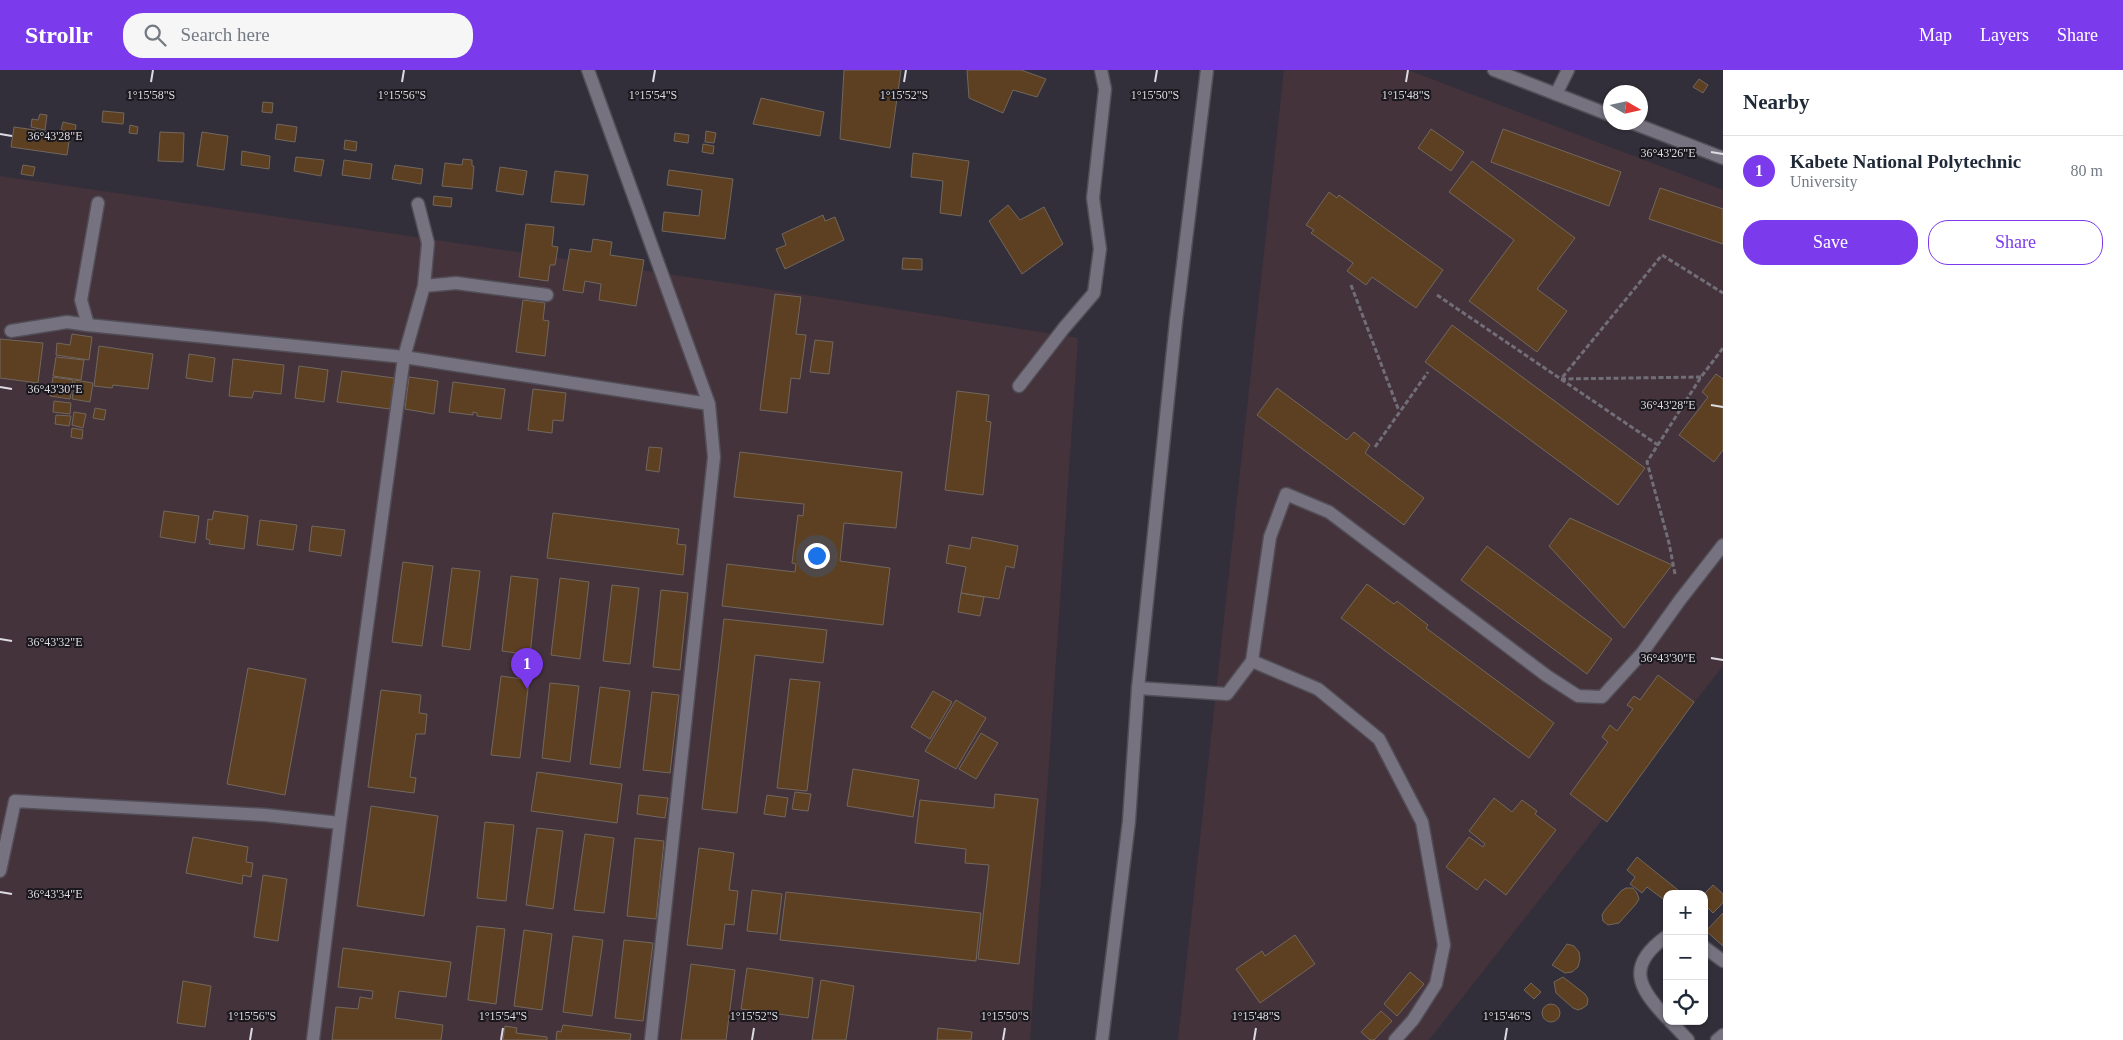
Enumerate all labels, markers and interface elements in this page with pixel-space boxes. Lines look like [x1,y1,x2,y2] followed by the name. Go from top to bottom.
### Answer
[123,13,473,58] search box
[141,21,169,49] icon: search
[25,22,93,48] text: Strollr
[181,24,270,45] text: Search here
[1919,25,1952,45] text: Map
[1980,25,2029,45] text: Layers
[2057,25,2098,45] text: Share
[1603,85,1648,130] north arrow
[127,88,175,102] text: 1°15'58"S
[378,88,426,102] text: 1°15'56"S
[629,88,677,102] text: 1°15'54"S
[880,88,928,102] text: 1°15'52"S
[1131,88,1179,102] text: 1°15'50"S
[1382,88,1430,102] text: 1°15'48"S
[1743,90,1810,114] text: Nearby
[27,129,83,143] text: 36°43'28"E
[1640,146,1696,160] text: 36°43'26"E
[1790,151,2021,172] text: Kabete National Polytechnic
[1755,162,1763,179] text: 1
[2071,162,2103,179] text: 80 m
[1790,173,1858,190] text: University
[1743,220,1918,265] button: Save
[1928,220,2103,265] button: Share
[27,382,83,396] text: 36°43'30"E
[1640,398,1696,412] text: 36°43'28"E
[804,543,830,569] your location
[27,635,83,649] text: 36°43'32"E
[511,648,543,689] pin: 1
[1640,651,1696,665] text: 36°43'30"E
[27,887,83,901] text: 36°43'34"E
[1663,890,1708,1025] map controls
[1663,890,1708,935] button: +
[1663,935,1708,980] button: −
[1663,980,1708,1025] button: locate
[228,1009,276,1023] text: 1°15'56"S
[479,1009,527,1023] text: 1°15'54"S
[730,1009,778,1023] text: 1°15'52"S
[981,1009,1029,1023] text: 1°15'50"S
[1232,1009,1280,1023] text: 1°15'48"S
[1483,1009,1531,1023] text: 1°15'46"S

